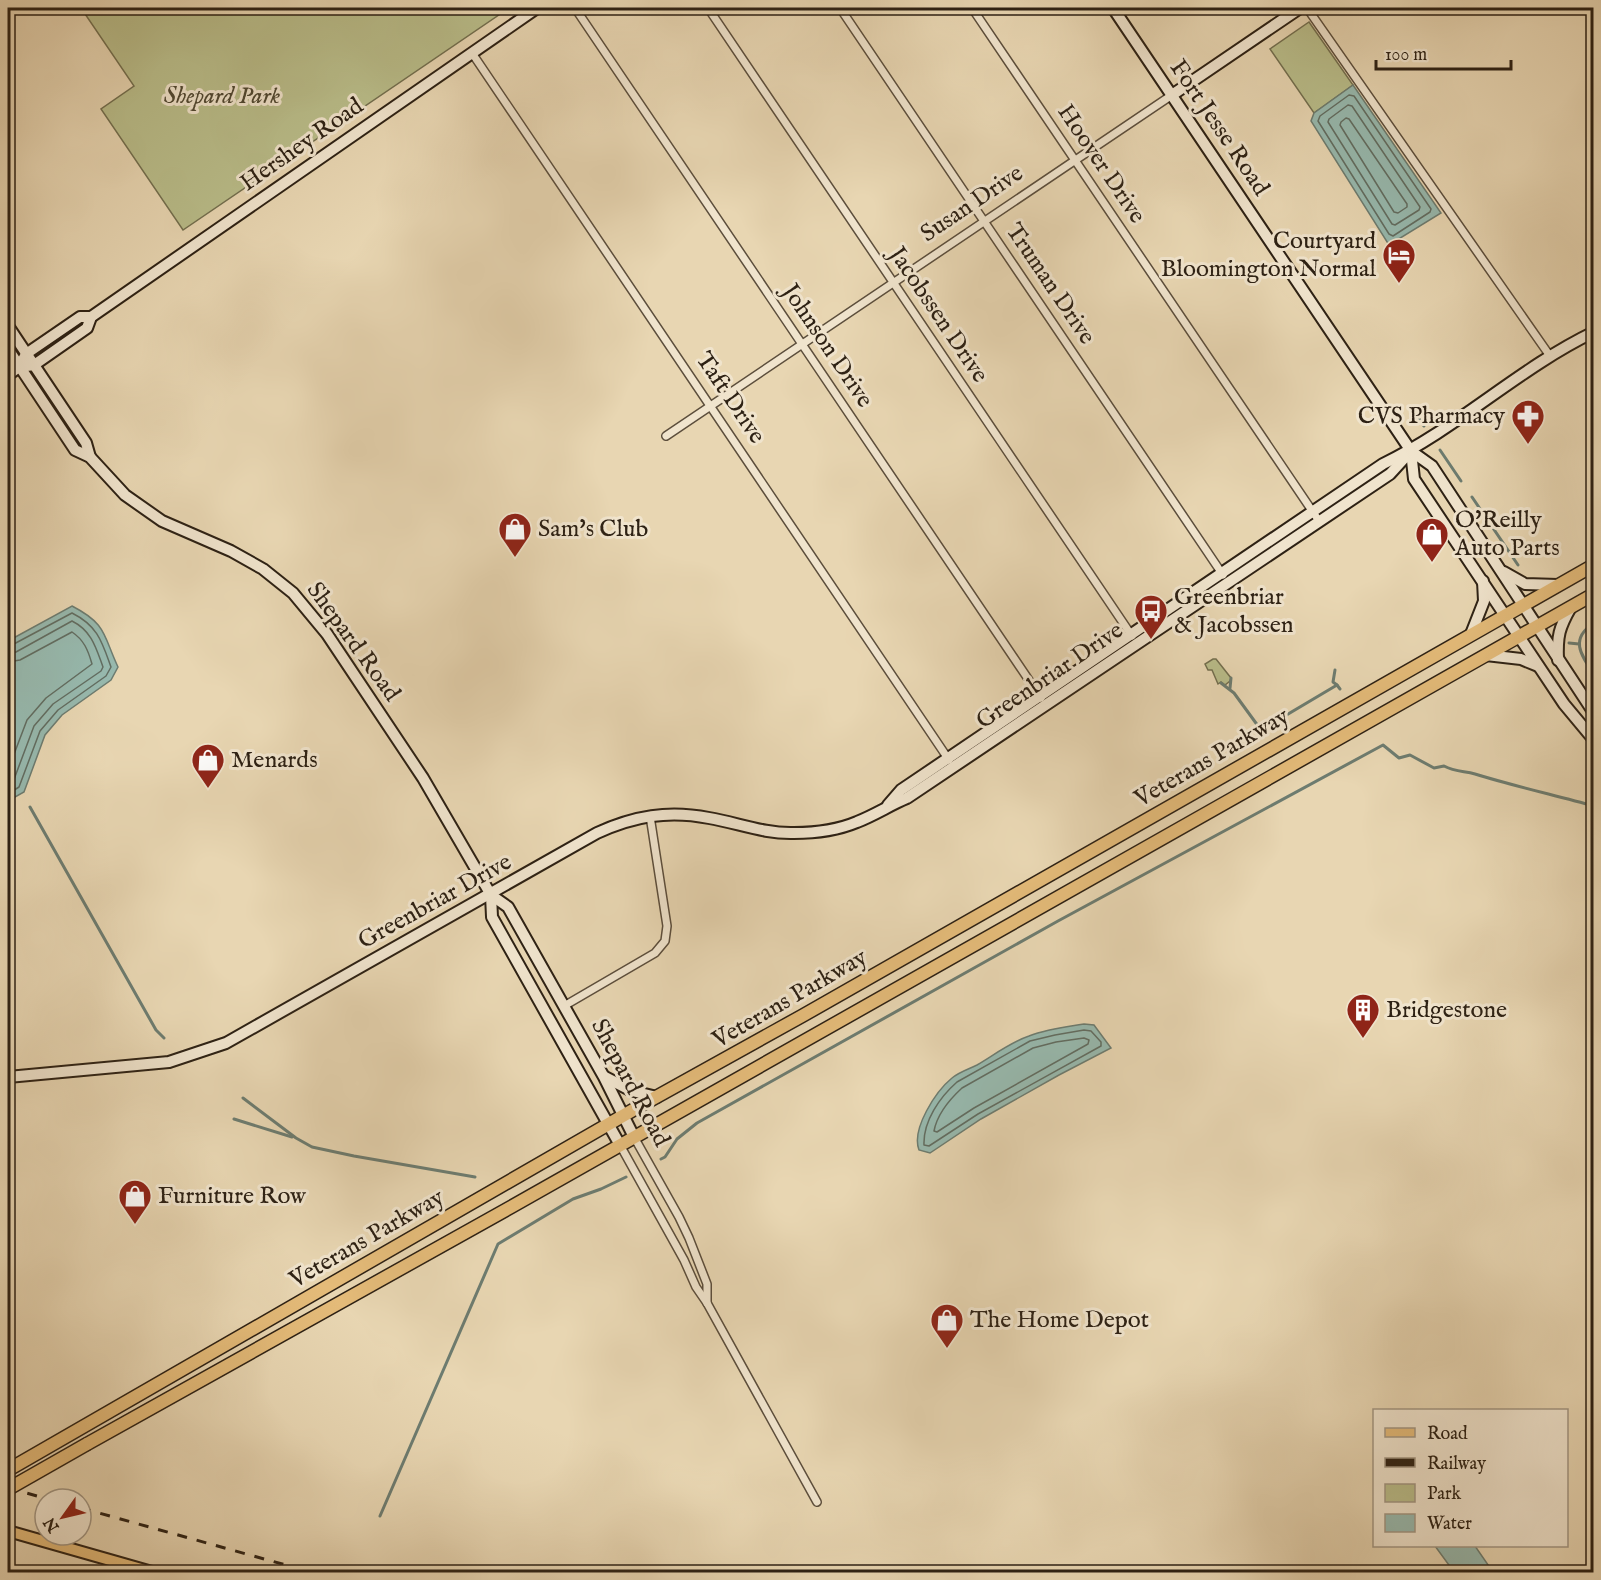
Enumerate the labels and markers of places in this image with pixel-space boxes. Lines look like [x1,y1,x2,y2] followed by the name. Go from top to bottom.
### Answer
[1161,226,1376,285] place label: Courtyard Bloomington Normal
[1381,237,1417,284] hotel icon: Courtyard Bloomington Normal
[1510,398,1546,445] pharmacy icon: CVS Pharmacy
[1358,401,1505,432] place label: CVS Pharmacy
[1454,505,1560,564] place label: O'Reilly Auto Parts
[497,511,533,558] shop icon: Sam's Club
[538,514,648,545] place label: Sam's Club
[1414,516,1450,563] shop icon: O'Reilly Auto Parts
[1174,582,1294,641] place label: Greenbriar & Jacobssen
[1133,593,1169,640] bus stop icon: Greenbriar & Jacobssen
[190,742,226,789] shop icon: Menards
[231,745,318,776] place label: Menards
[1345,992,1381,1039] building icon: Bridgestone
[1386,995,1507,1026] place label: Bridgestone
[117,1178,153,1225] shop icon: Furniture Row
[158,1181,307,1212] place label: Furniture Row
[929,1302,965,1349] shop icon: The Home Depot
[970,1305,1149,1336] place label: The Home Depot

